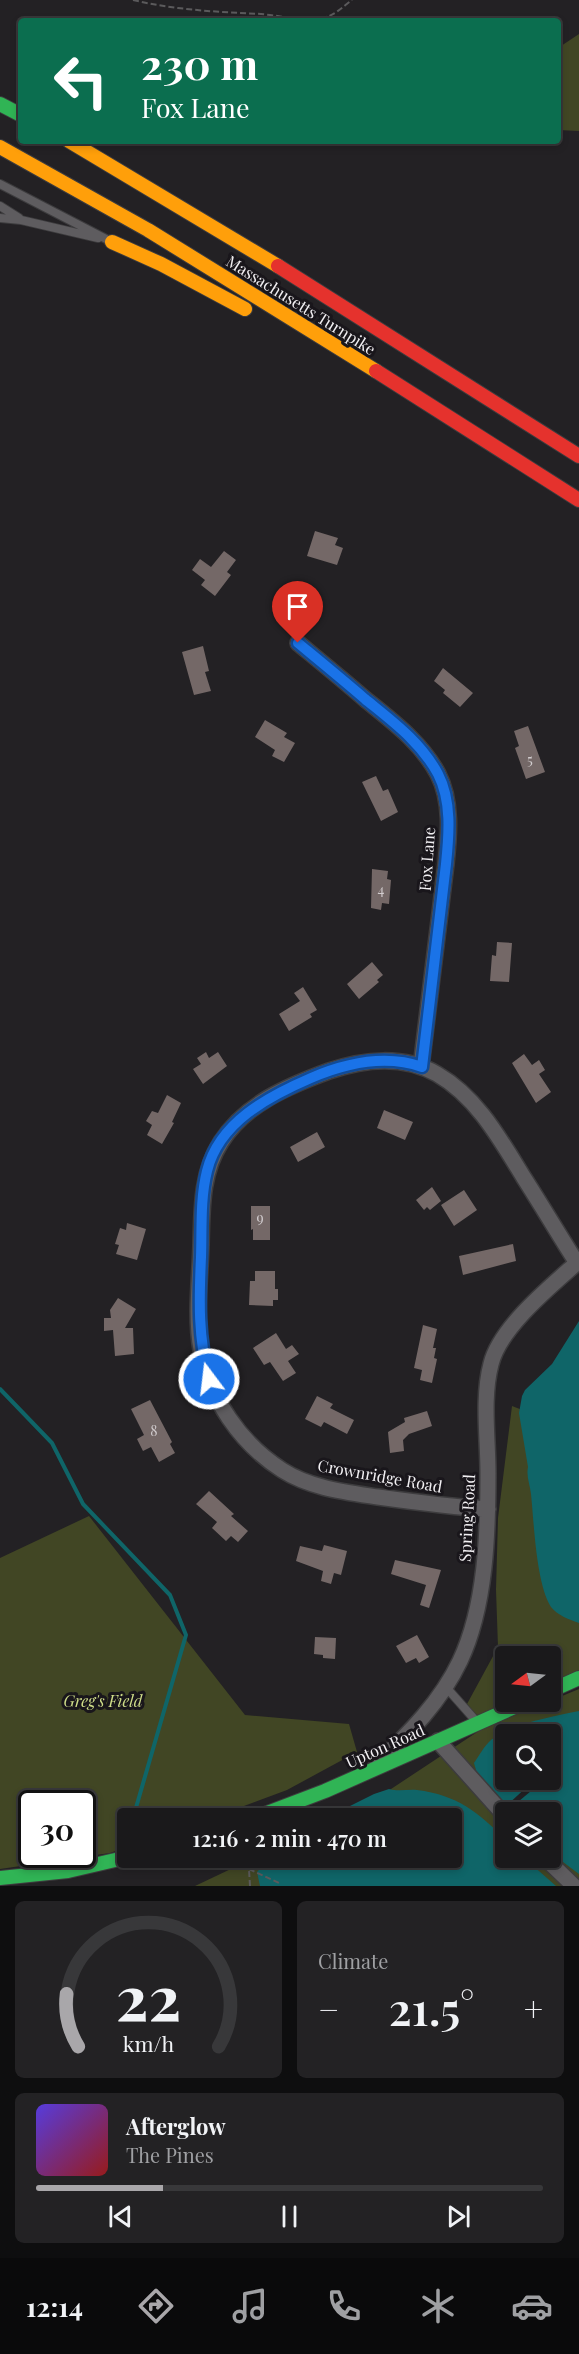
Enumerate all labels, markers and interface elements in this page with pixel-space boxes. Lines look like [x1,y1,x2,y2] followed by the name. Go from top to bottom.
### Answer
[141,35,258,91] text: 230 m
[42,42,120,120] icon: left
[141,89,250,125] text: Fox Lane
[223,250,380,359] street label: Massachusetts Turnpike
[272,581,323,643] pin
[281,590,314,623] icon: arrive
[527,750,533,769] house number: 5
[414,826,439,892] street label: Fox Lane
[378,880,385,899] house number: 4
[256,1208,264,1227] house number: 9
[177,1347,241,1411] position arrow
[150,1421,158,1440] house number: 8
[316,1454,444,1497] street label: Crownridge Road
[454,1474,479,1562] street label: Spring Road
[495,1646,561,1712] north arrow
[495,1646,561,1868] map controls
[64,1690,144,1711] park label: Greg's Field
[342,1719,428,1772] street label: Upton Road
[495,1724,561,1790] button: search
[18,1790,96,1868] speed limit sign: 30
[495,1802,561,1868] button: layers
[192,1823,387,1853] text: 12:16 · 2 min · 470 m
[318,1947,388,1974] text: Climate
[116,1953,181,2037] text: 22
[389,1977,474,2037] text: 21.5°
[318,1986,339,2030] text: −
[524,1986,543,2030] text: +
[123,2029,175,2057] text: km/h
[126,2111,226,2141] text: Afterglow
[126,2141,214,2168] text: The Pines
[104,2200,137,2233] icon: previous
[273,2200,306,2233] icon: pause
[442,2200,475,2233] icon: next
[135,2285,177,2327] icon: directions
[229,2285,271,2327] icon: music
[323,2285,365,2327] icon: phone
[417,2285,459,2327] icon: climate
[511,2285,553,2327] icon: car
[26,2288,83,2324] text: 12:14

